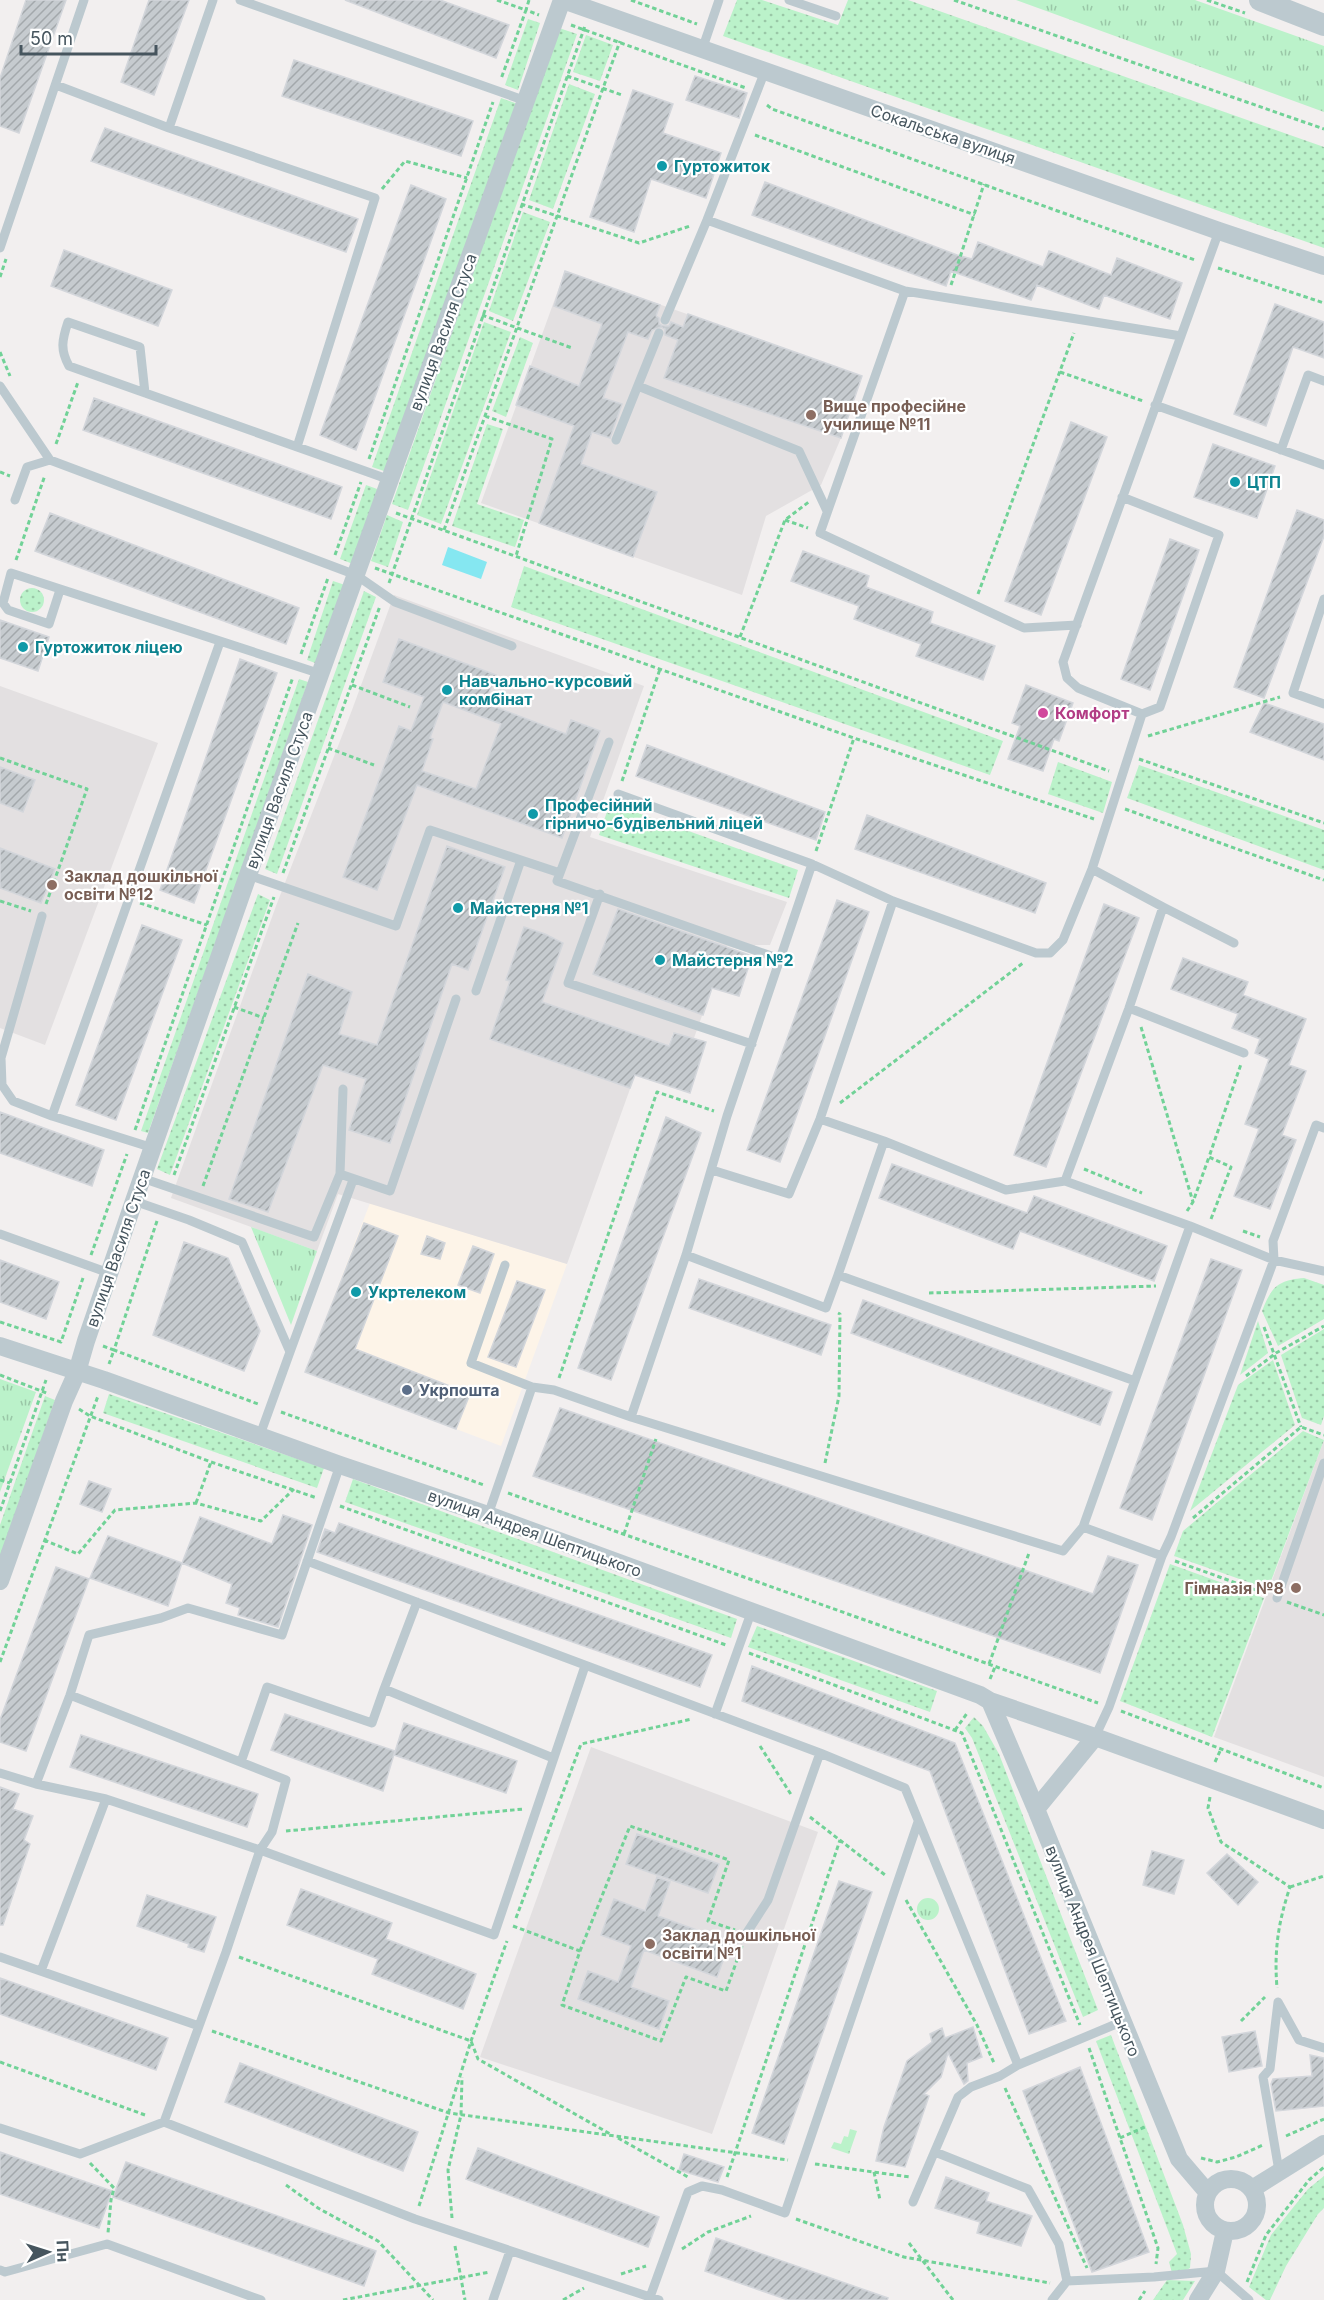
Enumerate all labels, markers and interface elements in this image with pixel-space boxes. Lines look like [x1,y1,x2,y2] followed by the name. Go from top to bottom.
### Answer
[21,18,156,56] scale bar
[30,28,73,49] text: 50 m
[868,100,1018,168] street label: Сокальська вулиця
[674,156,771,176] place label: Гуртожиток
[655,159,669,173] marker: Гуртожиток
[405,251,481,413] street label: вулиця Василя Стуса
[823,396,966,434] place label: Вище професійне училище №11
[804,408,818,422] marker: Вище професійне училище №11
[1247,472,1281,492] place label: ЦТП
[1228,475,1242,489] marker: ЦТП
[35,637,183,657] place label: Гуртожиток ліцею
[16,640,30,654] marker: Гуртожиток ліцею
[459,671,632,709] place label: Навчально-курсовий комбінат
[440,683,454,697] marker: Навчально-курсовий комбінат
[1055,703,1129,723] place label: Комфорт
[1036,706,1050,720] marker: Комфорт
[241,709,317,871] street label: вулиця Василя Стуса
[545,795,763,833] place label: Професійний гірничо-будівельний ліцей
[526,807,540,821] marker: Професійний гірничо-будівельний ліцей
[64,866,219,904] place label: Заклад дошкільної освіти №12
[45,878,59,892] marker: Заклад дошкільної освіти №12
[470,898,588,918] place label: Майстерня №1
[451,901,465,915] marker: Майстерня №1
[672,950,794,970] place label: Майстерня №2
[653,953,667,967] marker: Майстерня №2
[82,1166,154,1330] street label: вулиця Василя Стуса
[368,1282,466,1302] place label: Укртелеком
[349,1285,363,1299] marker: Укртелеком
[419,1380,500,1400] place label: Укрпошта
[400,1383,414,1397] marker: Укрпошта
[425,1485,645,1581] street label: вулиця Андрея Шептицького
[1184,1578,1284,1598] place label: Гімназія №8
[1289,1581,1303,1595] marker: Гімназія №8
[1041,1843,1145,2059] street label: вулиця Андрея Шептицького
[662,1925,817,1963] place label: Заклад дошкільної освіти №1
[643,1937,657,1951] marker: Заклад дошкільної освіти №1
[18,2222,78,2282] north arrow
[52,2240,74,2263] text: Пн

